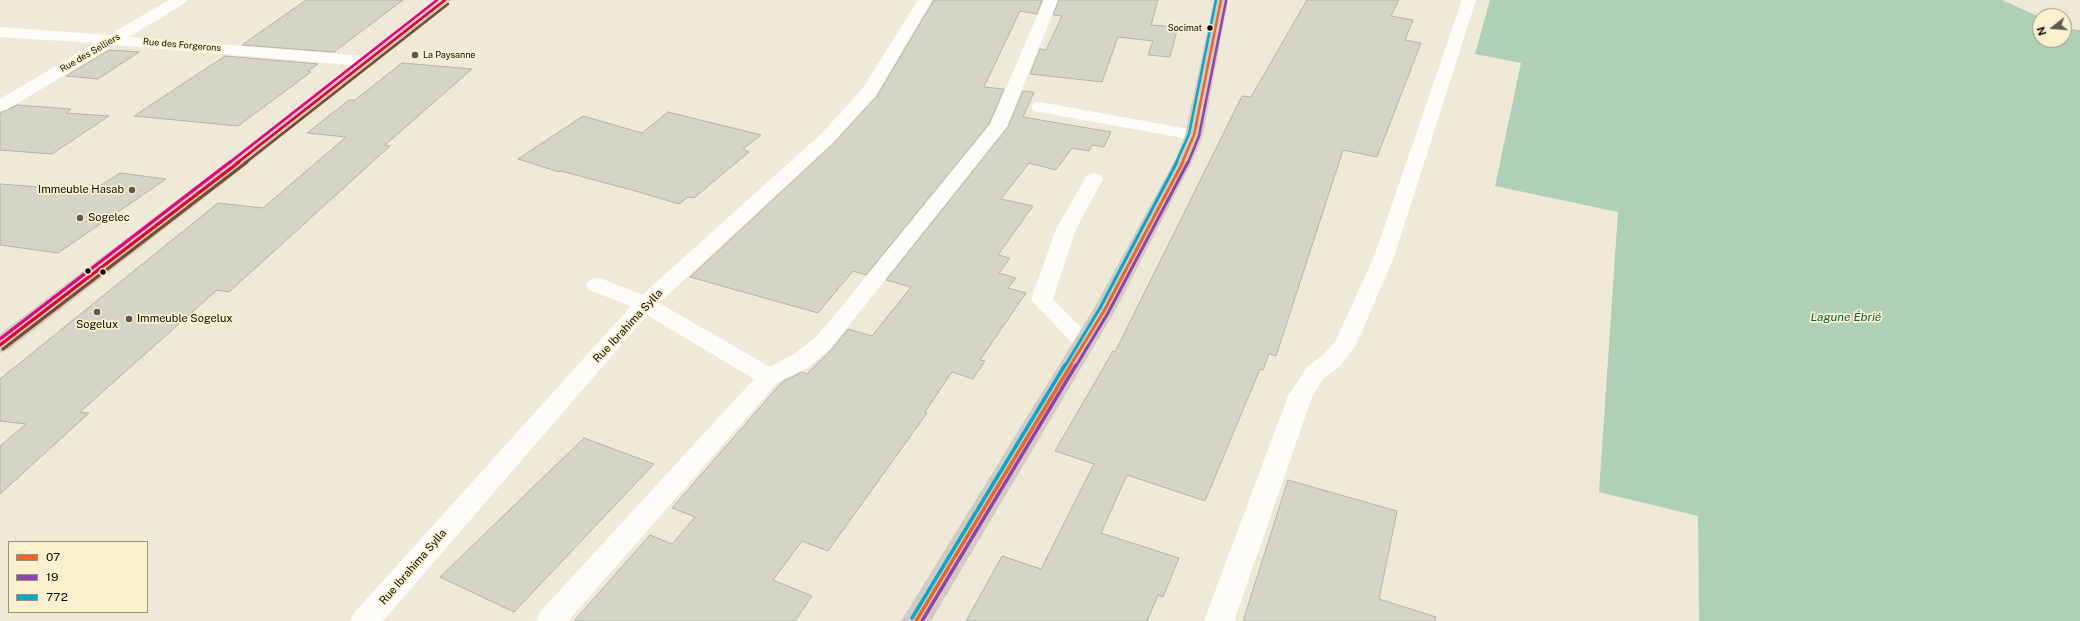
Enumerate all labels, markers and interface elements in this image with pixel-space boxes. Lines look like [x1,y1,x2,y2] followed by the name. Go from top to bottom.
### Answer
[2032,8,2072,48] north arrow
[1168,23,1202,33] place label: Socimat
[1205,23,1215,33] marker: Socimat
[2034,25,2048,37] text: N
[58,31,122,75] street label: Rue des Selliers
[143,36,221,54] street label: Rue des Forgerons
[410,50,420,60] marker: La Paysanne
[423,50,475,60] place label: La Paysanne
[38,183,124,197] place label: Immeuble Hasab
[127,185,137,195] marker: Immeuble Hasab
[88,211,130,225] place label: Sogelec
[75,213,85,223] marker: Sogelec
[83,266,93,276] unlabelled marker
[98,267,108,277] unlabelled marker
[591,286,665,366] street label: Rue Ibrahima Sylla
[92,307,102,317] marker: Sogelux
[1811,310,1881,324] water label: Lagune Ébrié
[137,312,233,326] place label: Immeuble Sogelux
[124,314,134,324] marker: Immeuble Sogelux
[76,318,118,332] place label: Sogelux
[377,527,449,607] street label: Rue Ibrahima Sylla
[8,541,148,613] legend
[46,550,60,564] text: 07
[46,570,58,584] text: 19
[46,590,68,604] text: 772

